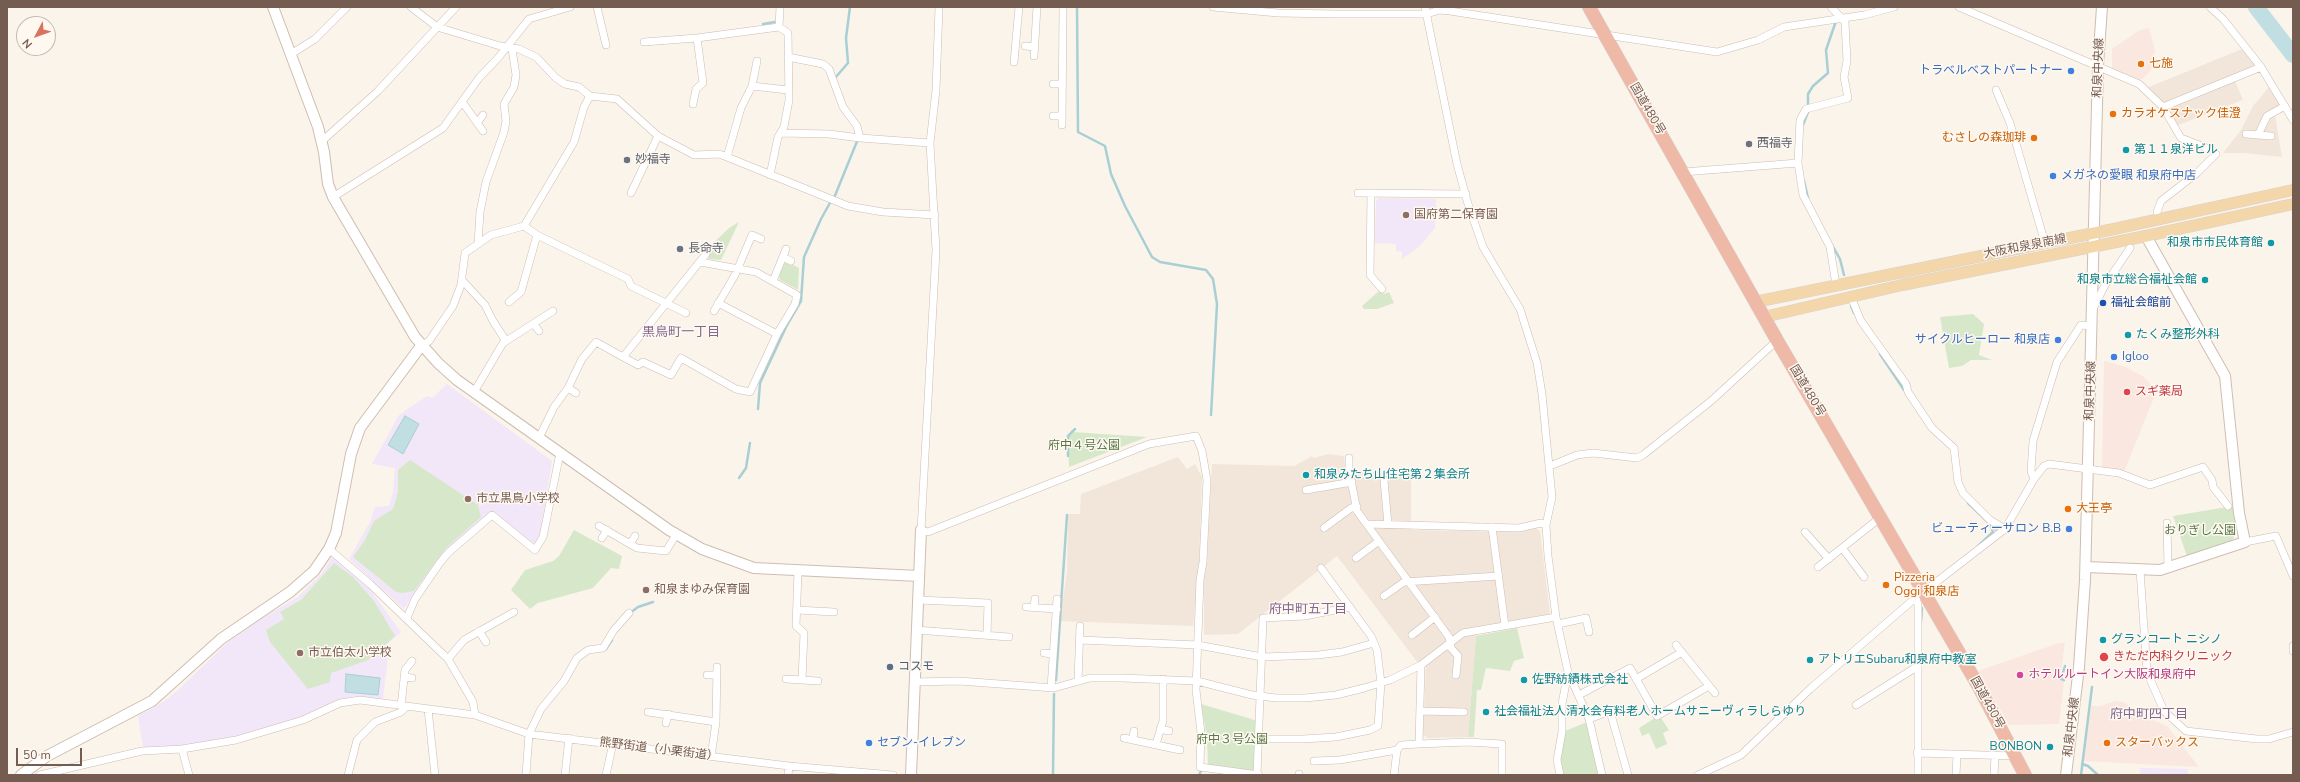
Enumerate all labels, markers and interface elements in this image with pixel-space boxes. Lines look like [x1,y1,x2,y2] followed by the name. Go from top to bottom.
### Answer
[16,16,56,56] north arrow
[19,36,36,52] text: N
[2091,38,2107,98] street label: 和泉中央線
[2149,57,2173,71] place label: 七施
[2136,59,2146,69] marker: 七施
[1919,64,2063,78] place label: トラベルベストパートナー
[2066,66,2076,76] marker: トラベルベストパートナー
[1626,80,1668,138] street label: 国道480号
[2121,107,2241,121] place label: カラオケスナック佳澄
[2108,109,2118,119] marker: カラオケスナック佳澄
[1942,131,2026,145] place label: むさしの森珈琲
[2029,133,2039,143] marker: むさしの森珈琲
[1757,137,1793,151] place label: 西福寺
[1744,139,1754,149] marker: 西福寺
[2134,143,2218,157] place label: 第１１泉洋ビル
[2121,145,2131,155] marker: 第１１泉洋ビル
[635,153,671,167] place label: 妙福寺
[622,155,632,165] marker: 妙福寺
[2061,169,2196,183] place label: メガネの愛眼 和泉府中店
[2048,171,2058,181] marker: メガネの愛眼 和泉府中店
[1414,208,1498,222] place label: 国府第二保育園
[1401,210,1411,220] marker: 国府第二保育園
[1982,232,2068,262] street label: 大阪和泉泉南線
[2167,236,2263,250] place label: 和泉市市民体育館
[2266,238,2276,248] marker: 和泉市市民体育館
[688,242,724,256] place label: 長命寺
[675,244,685,254] marker: 長命寺
[2077,273,2197,287] place label: 和泉市立総合福祉会館
[2200,275,2210,285] marker: 和泉市立総合福祉会館
[2111,296,2171,310] place label: 福祉会館前
[2098,298,2108,308] marker: 福祉会館前
[642,325,720,341] district label: 黒鳥町一丁目
[2136,328,2220,342] place label: たくみ整形外科
[2123,330,2133,340] marker: たくみ整形外科
[1915,333,2050,347] place label: サイクルヒーロー 和泉店
[2053,335,2063,345] marker: サイクルヒーロー 和泉店
[2122,350,2149,364] place label: Igloo
[2109,352,2119,362] marker: Igloo
[2083,361,2099,421] street label: 和泉中央線
[1786,363,1828,419] street label: 国道480号
[2135,385,2183,399] place label: スギ薬局
[2122,387,2132,397] marker: スギ薬局
[1048,439,1120,453] park label: 府中４号公園
[1314,468,1470,482] place label: 和泉みたち山住宅第２集会所
[1301,470,1311,480] marker: 和泉みたち山住宅第２集会所
[476,492,560,506] place label: 市立黒鳥小学校
[463,494,473,504] marker: 市立黒鳥小学校
[2076,502,2112,516] place label: 大王亭
[2063,504,2073,514] marker: 大王亭
[1931,522,2061,536] place label: ビューティーサロン B.B
[2064,524,2074,534] marker: ビューティーサロン B.B
[2164,524,2236,538] park label: おりぎし公園
[1894,571,1959,599] place label: Pizzeria Oggi 和泉店
[1881,580,1891,590] marker: Pizzeria Oggi 和泉店
[654,583,750,597] place label: 和泉まゆみ保育園
[641,585,651,595] marker: 和泉まゆみ保育園
[1269,602,1347,618] district label: 府中町五丁目
[2111,633,2222,647] place label: グランコート ニシノ
[2098,635,2108,645] marker: グランコート ニシノ
[308,646,392,660] place label: 市立伯太小学校
[295,648,305,658] marker: 市立伯太小学校
[2113,650,2233,664] place label: きただ内科クリニック
[2098,651,2110,663] marker: きただ内科クリニック
[1818,653,1976,667] place label: アトリエSubaru和泉府中教室
[1805,655,1815,665] marker: アトリエSubaru和泉府中教室
[898,660,934,674] place label: コスモ
[885,662,895,672] marker: コスモ
[2028,668,2196,682] place label: ホテルルートイン大阪和泉府中
[2015,670,2025,680] marker: ホテルルートイン大阪和泉府中
[1532,673,1628,687] place label: 佐野紡績株式会社
[1967,674,2007,732] street label: 国道480号
[1519,675,1529,685] marker: 佐野紡績株式会社
[2061,696,2083,758] street label: 和泉中央線
[1494,705,1806,719] place label: 社会福祉法人清水会有料老人ホームサニーヴィラしらゆり
[1481,707,1491,717] marker: 社会福祉法人清水会有料老人ホームサニーヴィラしらゆり
[2110,707,2188,723] district label: 府中町四丁目
[1196,733,1268,747] park label: 府中３号公園
[599,736,719,764] street label: 熊野街道（小栗街道）
[877,736,966,750] place label: セブン-イレブン
[2115,736,2199,750] place label: スターバックス
[864,738,874,748] marker: セブン-イレブン
[2102,738,2112,748] marker: スターバックス
[18,740,84,766] scale bar
[1990,740,2042,754] place label: BONBON
[2045,742,2055,752] marker: BONBON
[23,747,51,763] text: 50 m

